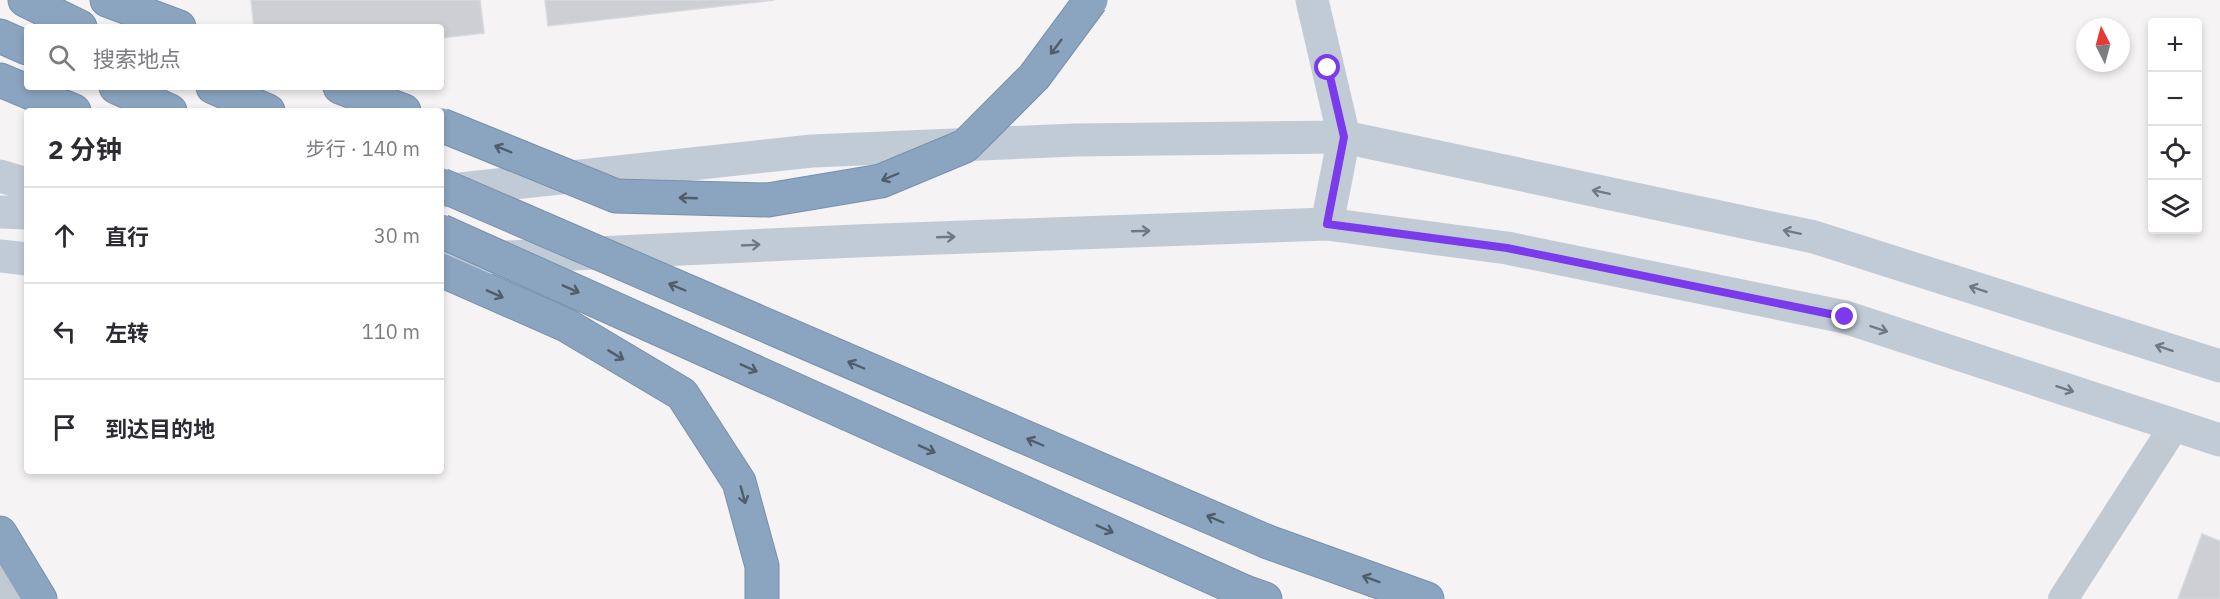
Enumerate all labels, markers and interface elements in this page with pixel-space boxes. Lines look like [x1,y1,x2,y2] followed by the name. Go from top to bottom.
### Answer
[2076,18,2130,72] north arrow
[2148,18,2202,234] map controls
[2148,18,2202,72] button: +
[24,24,444,90] search box
[1050,39,1063,55] one-way arrow
[45,41,78,74] icon: search
[93,44,181,73] text: 搜索地点
[1314,54,1340,80] route start
[2148,72,2202,126] button: −
[2148,126,2202,180] button: locate
[48,132,122,166] text: 2 分钟
[306,135,420,162] text: 步行 · 140 m
[494,143,512,154] one-way arrow
[881,172,900,183] one-way arrow
[2148,180,2202,234] button: layers
[1592,185,1611,197] one-way arrow
[679,192,699,203] one-way arrow
[48,219,81,252] icon: ahead
[105,222,149,251] text: 直行
[374,222,420,249] text: 30 m
[1130,225,1150,236] one-way arrow
[1783,226,1802,237] one-way arrow
[936,232,955,243] one-way arrow
[741,240,761,251] one-way arrow
[669,281,687,292] one-way arrow
[562,283,580,295] one-way arrow
[1969,283,1988,294] one-way arrow
[485,288,503,300] one-way arrow
[1831,303,1857,329] route end
[48,315,81,348] icon: left
[105,318,149,347] text: 左转
[362,318,420,345] text: 110 m
[1869,324,1888,335] one-way arrow
[2155,342,2174,353] one-way arrow
[607,349,624,361] one-way arrow
[848,358,866,370] one-way arrow
[740,363,758,375] one-way arrow
[2055,384,2074,395] one-way arrow
[48,411,81,444] icon: arrive
[105,414,215,443] text: 到达目的地
[1027,436,1045,447] one-way arrow
[918,444,936,455] one-way arrow
[737,485,749,504] one-way arrow
[1206,513,1224,524] one-way arrow
[1095,523,1113,535] one-way arrow
[1363,573,1381,584] one-way arrow

